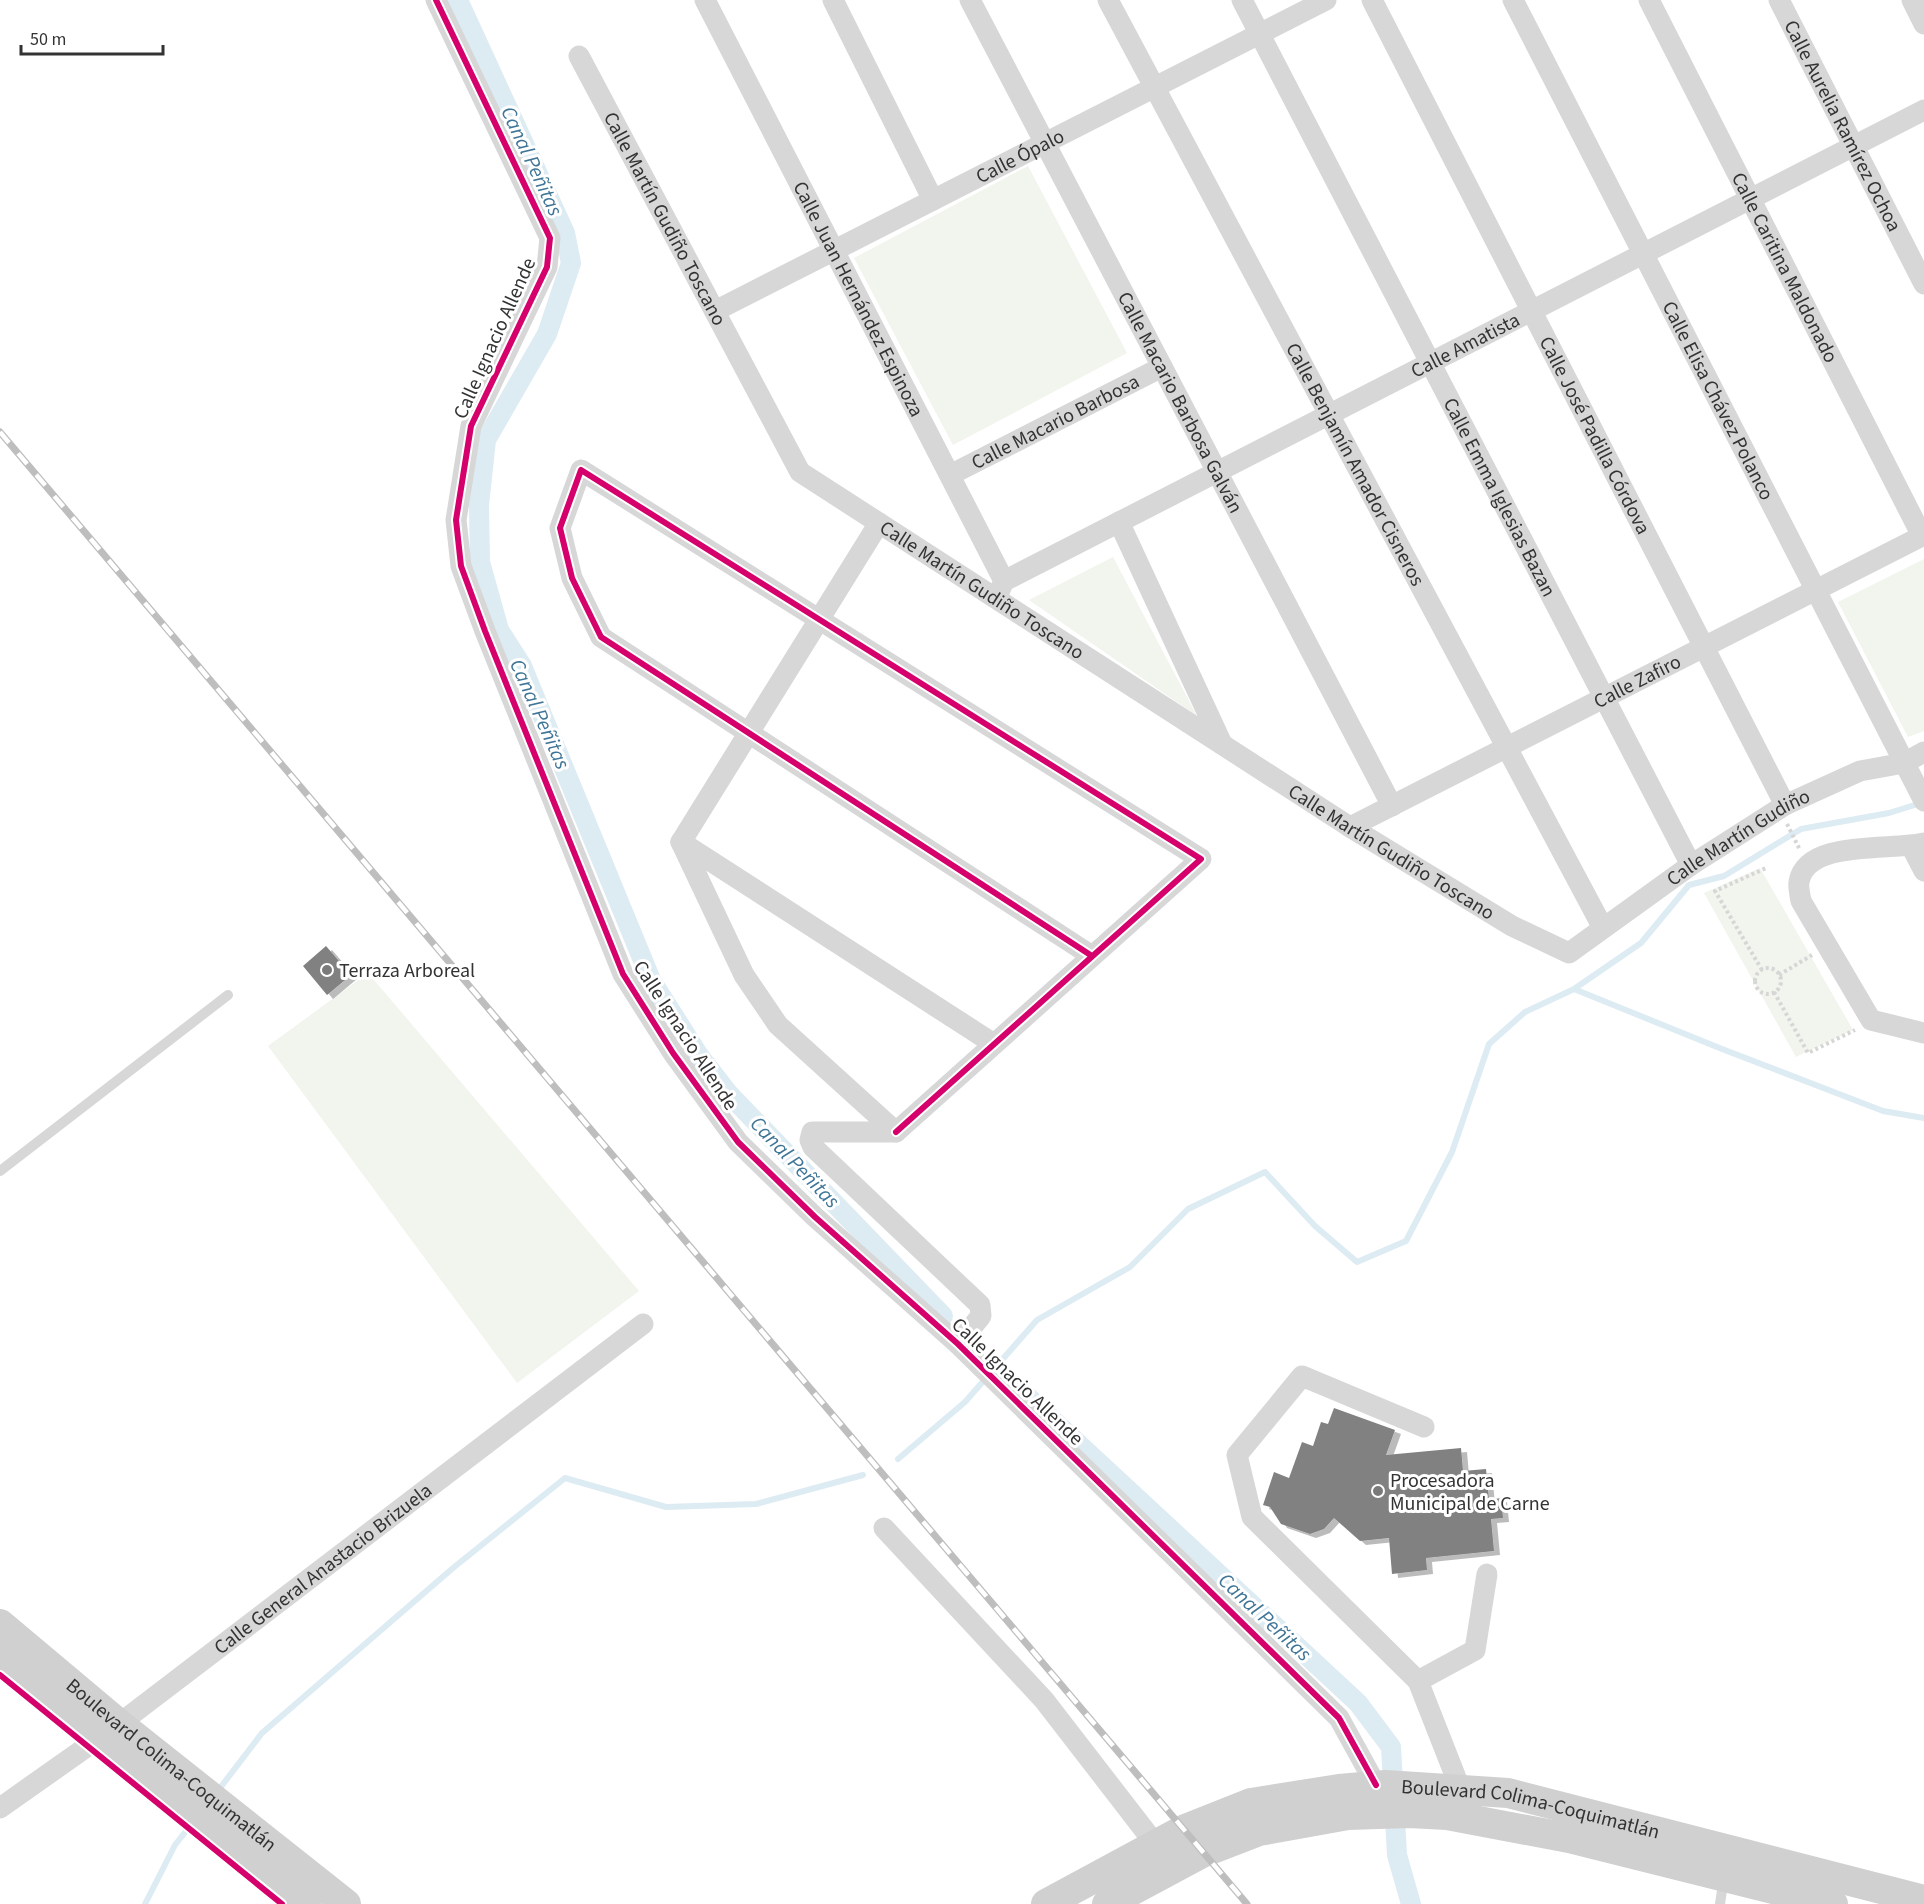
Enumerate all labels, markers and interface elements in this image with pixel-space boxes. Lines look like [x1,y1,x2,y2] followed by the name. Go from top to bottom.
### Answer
[1777,15,1908,237] street label: Calle Aurelia Ramírez Ochoa
[21,18,164,56] scale bar
[30,27,66,52] text: 50 m
[493,101,571,221] water label: Canal Peñitas
[596,107,733,331] street label: Calle Martín Gudiño Toscano
[971,123,1069,191] street label: Calle Ópalo
[1724,168,1845,368] street label: Calle Caritina Maldonado
[786,177,930,422] street label: Calle Juan Hernández Espinoza
[447,253,543,423] street label: Calle Ignacio Allende
[1110,287,1249,518] street label: Calle Macario Barbosa Galván
[1655,296,1780,505] street label: Calle Elisa Chávez Polanco
[1406,306,1525,385] street label: Calle Amatista
[1532,332,1657,539] street label: Calle José Padilla Córdova
[1278,338,1431,591] street label: Calle Benjamín Amador Cisneros
[967,368,1144,477] street label: Calle Macario Barbosa
[1436,393,1562,602] street label: Calle Emma Iglesias Bazan
[874,514,1089,667] street label: Calle Martín Gudiño Toscano
[1589,648,1686,716] street label: Calle Zafiro
[502,654,578,774] water label: Canal Peñitas
[1282,778,1500,927] street label: Calle Martín Gudiño Toscano
[1661,782,1815,893] street label: Calle Martín Gudiño
[626,955,744,1116] street label: Calle Ignacio Allende
[339,957,475,985] place label: Terraza Arboreal
[320,963,334,977] marker: Terraza Arboreal
[743,1109,847,1215] water label: Canal Peñitas
[945,1311,1090,1452] street label: Calle Ignacio Allende
[1390,1467,1550,1518] place label: Procesadora Municipal de Carne
[208,1477,438,1662] street label: Calle General Anastacio Brizuela
[1371,1484,1385,1498] marker: Procesadora Municipal de Carne
[1212,1566,1318,1668] water label: Canal Peñitas
[60,1672,282,1859] street label: Boulevard Colima-Coquimatlán
[1400,1773,1663,1846] street label: Boulevard Colima-Coquimatlán

